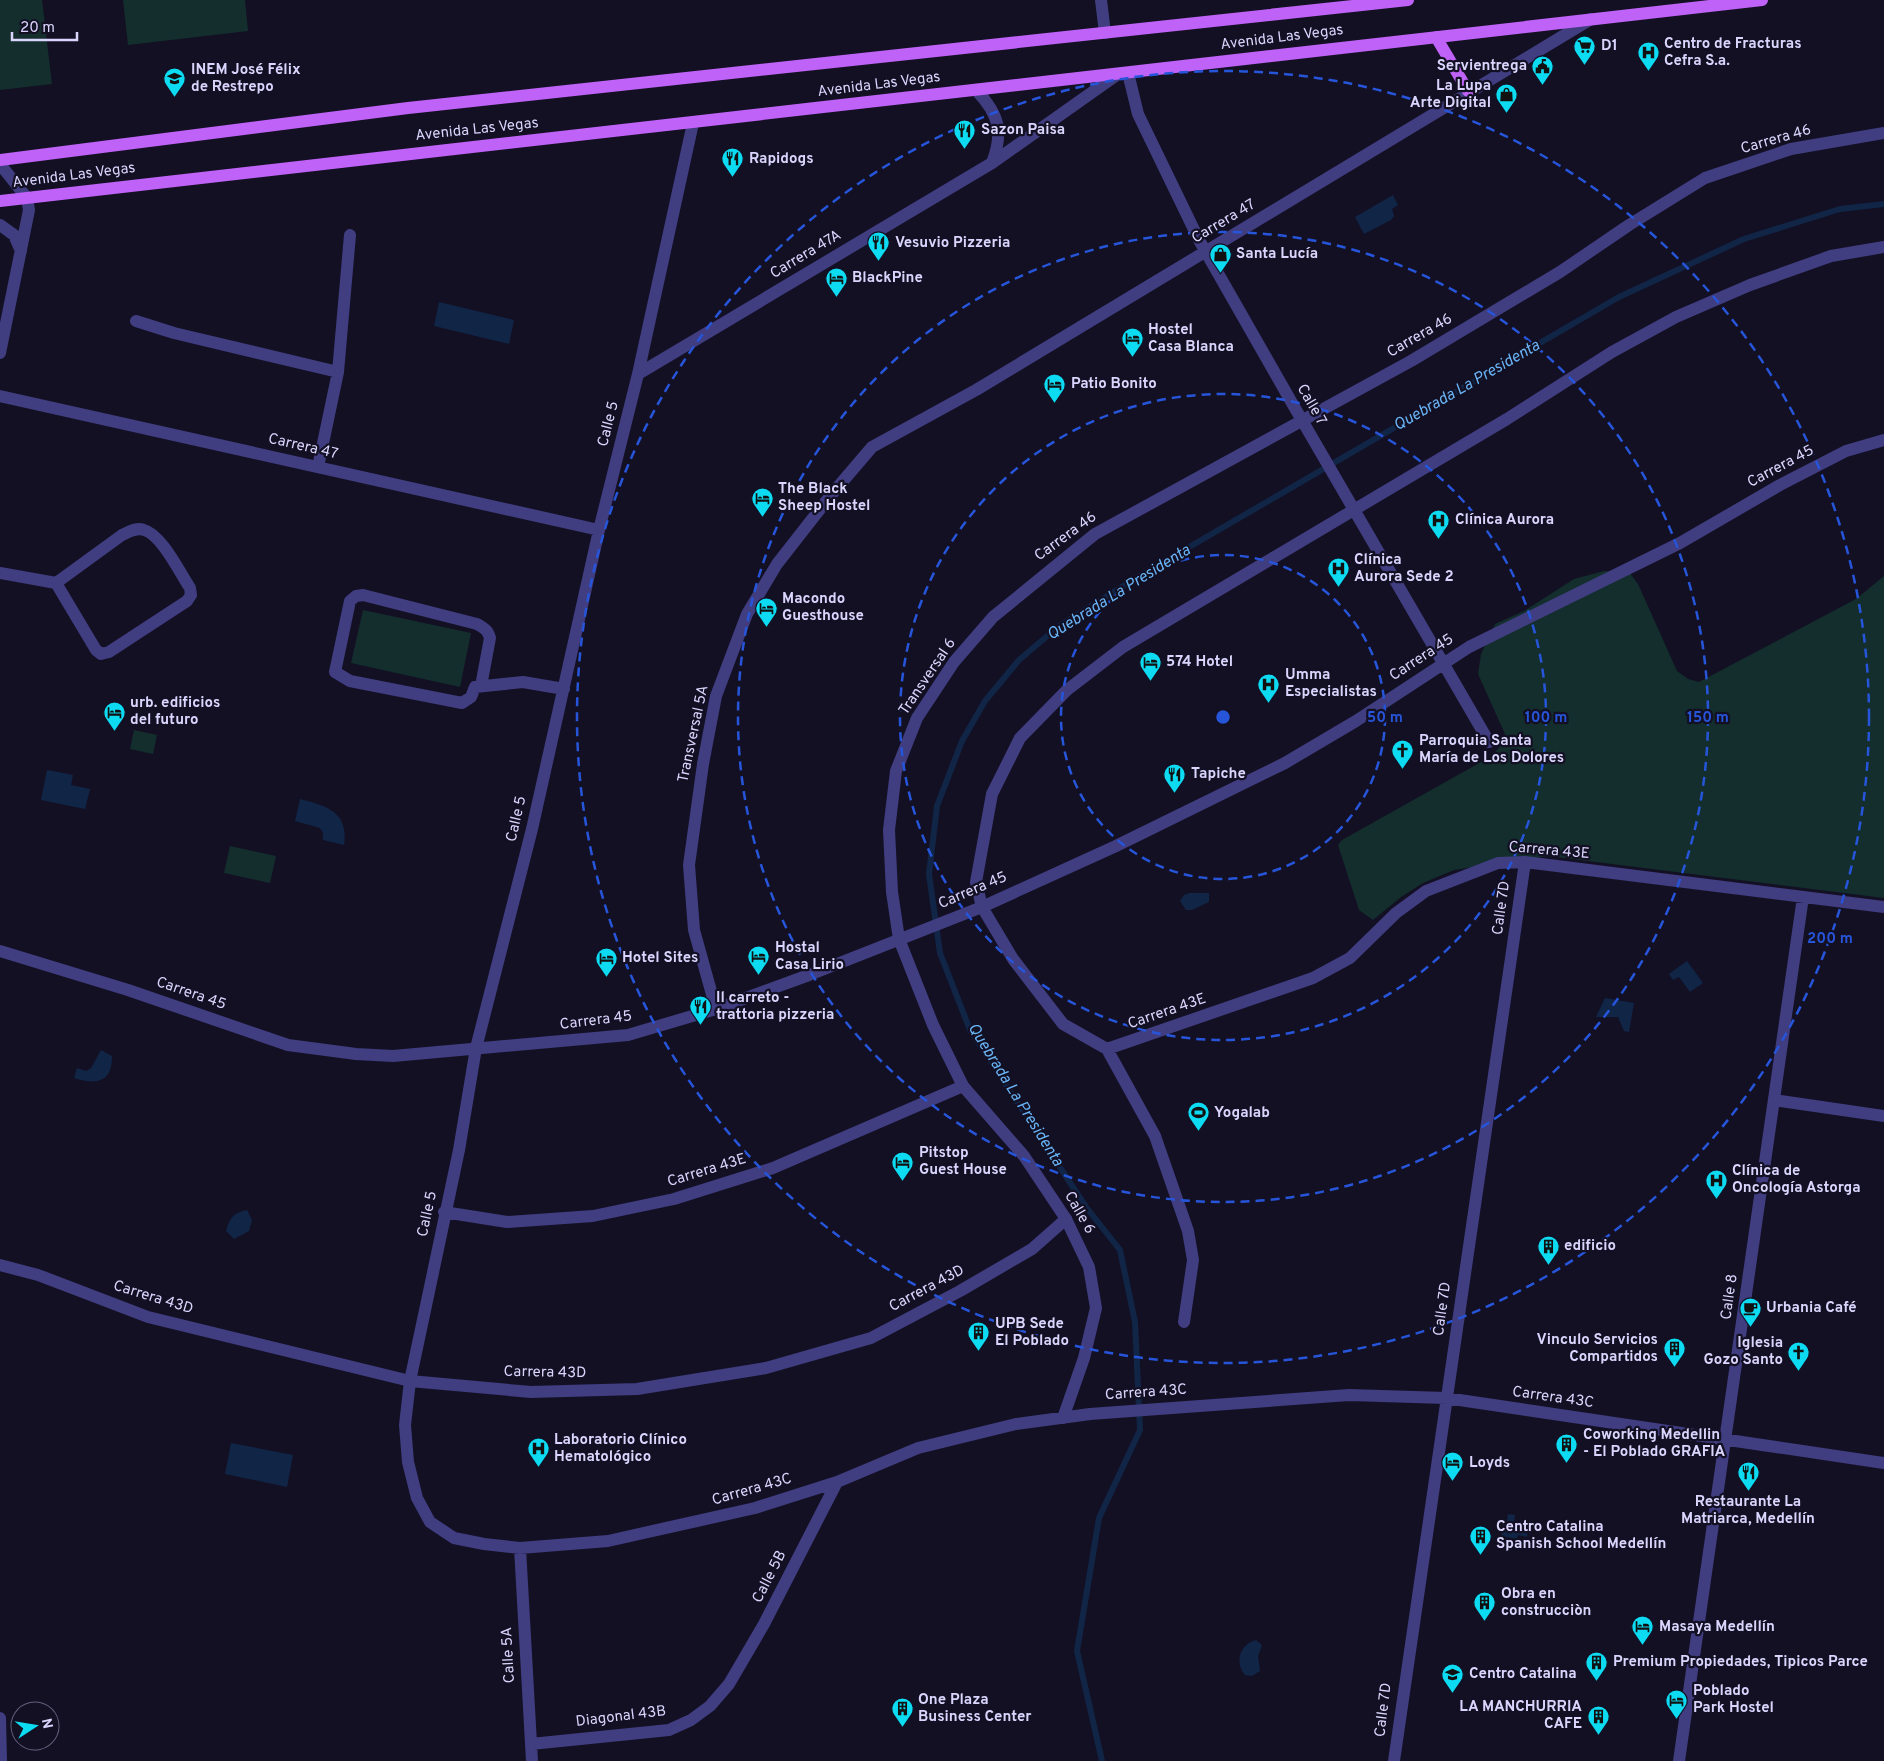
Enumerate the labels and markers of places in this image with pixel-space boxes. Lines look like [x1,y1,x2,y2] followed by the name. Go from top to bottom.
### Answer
[1573,34,1597,65] supermarket icon: D1
[1664,35,1802,71] place label: Centro de Fracturas Cefra S.a.
[1601,37,1618,56] place label: D1
[1636,41,1660,72] hospital icon: Centro de Fracturas Cefra S.a.
[1531,54,1555,85] public building icon: Servientrega
[1437,57,1527,76] place label: Servientrega
[191,61,301,97] place label: INEM José Félix de Restrepo
[163,67,187,98] school or university icon: INEM José Félix de Restrepo
[1410,77,1491,113] place label: La Lupa Arte Digital
[1495,83,1519,114] shop icon: La Lupa Arte Digital
[953,118,977,149] restaurant icon: Sazon Paisa
[981,121,1065,140] place label: Sazon Paisa
[721,147,745,178] restaurant icon: Rapidogs
[749,150,814,169] place label: Rapidogs
[867,231,891,262] restaurant icon: Vesuvio Pizzeria
[895,234,1010,253] place label: Vesuvio Pizzeria
[1208,242,1232,273] shop icon: Santa Lucía
[1236,245,1318,264] place label: Santa Lucía
[824,266,848,297] hotel icon: BlackPine
[852,269,923,288] place label: BlackPine
[1148,321,1234,357] place label: Hostel Casa Blanca
[1120,327,1144,358] hotel icon: Hostel Casa Blanca
[1043,372,1067,403] hotel icon: Patio Bonito
[1071,375,1157,394] place label: Patio Bonito
[778,480,870,516] place label: The Black Sheep Hostel
[750,486,774,517] hotel icon: The Black Sheep Hostel
[1427,508,1451,539] hospital icon: Clínica Aurora
[1455,511,1554,530] place label: Clínica Aurora
[1354,551,1454,587] place label: Clínica Aurora Sede 2
[1326,557,1350,588] hospital icon: Clínica Aurora Sede 2
[782,590,864,626] place label: Macondo Guesthouse
[754,596,778,627] hotel icon: Macondo Guesthouse
[1138,650,1162,681] hotel icon: 574 Hotel
[1166,653,1233,672] place label: 574 Hotel
[1285,666,1377,702] place label: Umma Especialistas
[1257,672,1281,703] hospital icon: Umma Especialistas
[130,694,220,730] place label: urb. edificios del futuro
[102,700,126,731] hotel icon: urb. edificios del futuro
[1214,708,1232,726] centre of rings
[1419,732,1564,768] place label: Parroquia Santa María de Los Dolores
[1391,738,1415,769] church icon: Parroquia Santa María de Los Dolores
[1163,762,1187,793] restaurant icon: Tapiche
[1191,765,1246,784] place label: Tapiche
[775,939,844,975] place label: Hostal Casa Lirio
[747,945,771,976] hotel icon: Hostal Casa Lirio
[594,946,618,977] hotel icon: Hotel Sites
[622,949,698,968] place label: Hotel Sites
[716,989,834,1025] place label: Il carreto - trattoria pizzeria
[688,995,712,1026] restaurant icon: Il carreto - trattoria pizzeria
[1186,1101,1210,1132] sports icon: Yogalab
[1214,1104,1270,1123] place label: Yogalab
[919,1144,1007,1180] place label: Pitstop Guest House
[891,1150,915,1181] hotel icon: Pitstop Guest House
[1732,1162,1861,1198] place label: Clínica de Oncología Astorga
[1704,1168,1728,1199] hospital icon: Clínica de Oncología Astorga
[1536,1234,1560,1265] building icon: edificio
[1564,1237,1616,1256] place label: edificio
[1738,1296,1762,1327] cafe icon: Urbania Café
[1766,1299,1857,1318] place label: Urbania Café
[995,1315,1069,1351] place label: UPB Sede El Poblado
[967,1321,991,1352] building icon: UPB Sede El Poblado
[1537,1331,1658,1367] place label: Vinculo Servicios Compartidos
[1704,1334,1783,1370] place label: Iglesia Gozo Santo
[1662,1337,1686,1368] building icon: Vinculo Servicios Compartidos
[1787,1340,1811,1371] church icon: Iglesia Gozo Santo
[1583,1426,1726,1462] place label: Coworking Medellin - El Poblado GRAFIA
[554,1431,687,1467] place label: Laboratorio Clínico Hematológico
[1555,1432,1579,1463] building icon: Coworking Medellin - El Poblado GRAFIA
[526,1437,550,1468] hospital icon: Laboratorio Clínico Hematológico
[1441,1451,1465,1482] hotel icon: Loyds
[1469,1454,1510,1473] place label: Loyds
[1736,1461,1760,1492] restaurant icon: Restaurante La Matriarca, Medellín
[1681,1493,1815,1529] place label: Restaurante La Matriarca, Medellín
[1496,1518,1666,1554] place label: Centro Catalina Spanish School Medellín
[1468,1524,1492,1555] building icon: Centro Catalina Spanish School Medellín
[1501,1585,1591,1621] place label: Obra en construcciòn
[1473,1591,1497,1622] building icon: Obra en construcciòn
[1631,1615,1655,1646] hotel icon: Masaya Medellín
[1659,1618,1775,1637] place label: Masaya Medellín
[1585,1650,1609,1681] building icon: Premium Propiedades, Tipicos Parce
[1613,1653,1868,1672] place label: Premium Propiedades, Tipicos Parce
[1441,1662,1465,1693] school or university icon: Centro Catalina
[1469,1665,1577,1684] place label: Centro Catalina
[1693,1682,1774,1718] place label: Poblado Park Hostel
[1665,1688,1689,1719] hotel icon: Poblado Park Hostel
[918,1691,1032,1727] place label: One Plaza Business Center
[890,1697,914,1728] building icon: One Plaza Business Center
[1459,1698,1582,1734] place label: LA MANCHURRIA CAFE
[1586,1704,1610,1735] building icon: LA MANCHURRIA CAFE

